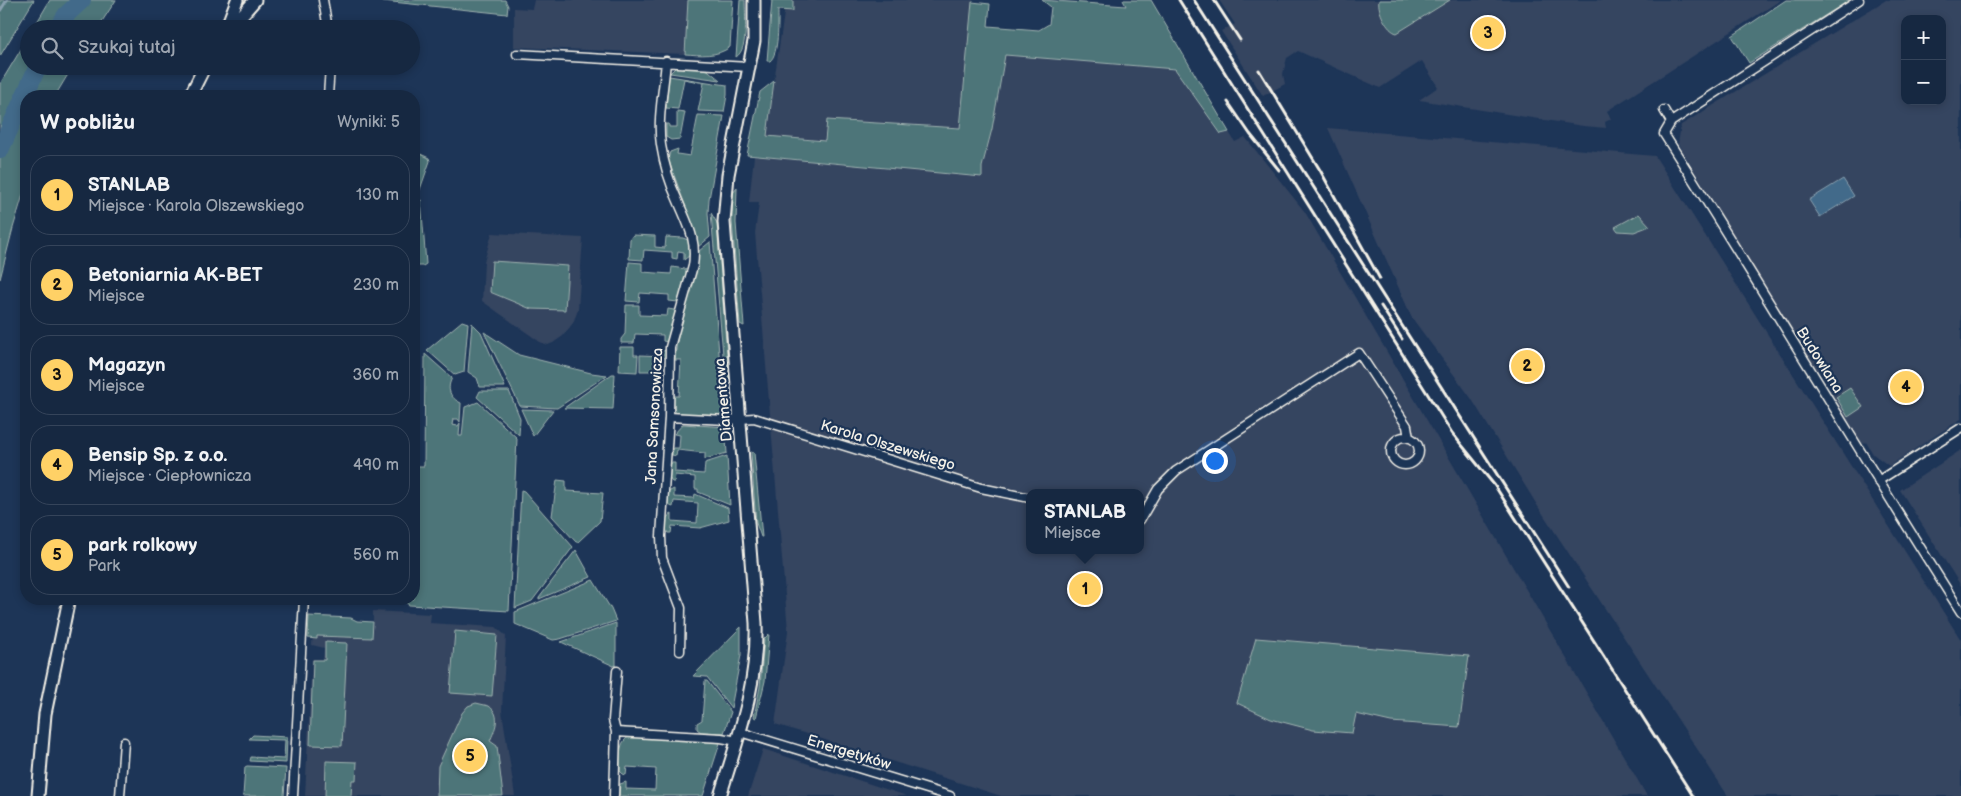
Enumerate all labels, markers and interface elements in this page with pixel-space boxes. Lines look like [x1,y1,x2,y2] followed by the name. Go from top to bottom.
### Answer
[1472,14,1504,52] pin: 3
[1901,15,1946,105] map controls
[1901,15,1946,60] button: +
[20,20,420,75] search box
[38,34,66,62] icon: search
[78,36,175,59] text: Szukaj tutaj
[1901,60,1946,105] button: −
[40,110,135,135] text: W pobliżu
[337,113,400,132] text: Wyniki: 5
[88,174,170,197] text: STANLAB
[54,186,60,205] text: 1
[356,186,399,205] text: 130 m
[88,197,304,216] text: Miejsce · Karola Olszewskiego
[88,264,263,287] text: Betoniarnia AK-BET
[52,276,62,295] text: 2
[353,276,399,295] text: 230 m
[88,287,145,306] text: Miejsce
[1792,324,1847,397] street label: Budowlana
[641,347,668,485] street label: Jana Samsonowicza
[1511,347,1543,385] pin: 2
[88,354,166,377] text: Magazyn
[710,357,737,442] street label: Diamentowa
[52,366,62,385] text: 3
[352,366,399,385] text: 360 m
[1890,368,1922,406] pin: 4
[88,377,145,396] text: Miejsce
[818,416,958,475] street label: Karola Olszewskiego
[88,444,227,467] text: Bensip Sp. z o.o.
[1202,448,1228,474] your location
[52,456,62,475] text: 4
[353,456,399,475] text: 490 m
[88,467,252,486] text: Miejsce · Ciepłownicza
[1026,489,1144,554] popup
[1044,501,1126,524] text: STANLAB
[1044,524,1101,543] text: Miejsce
[88,534,197,557] text: park rolkowy
[52,546,62,565] text: 5
[353,546,399,565] text: 560 m
[88,557,120,576] text: Park
[1069,570,1101,608] pin: 1
[804,731,893,774] street label: Energetyków
[454,737,486,775] pin: 5

